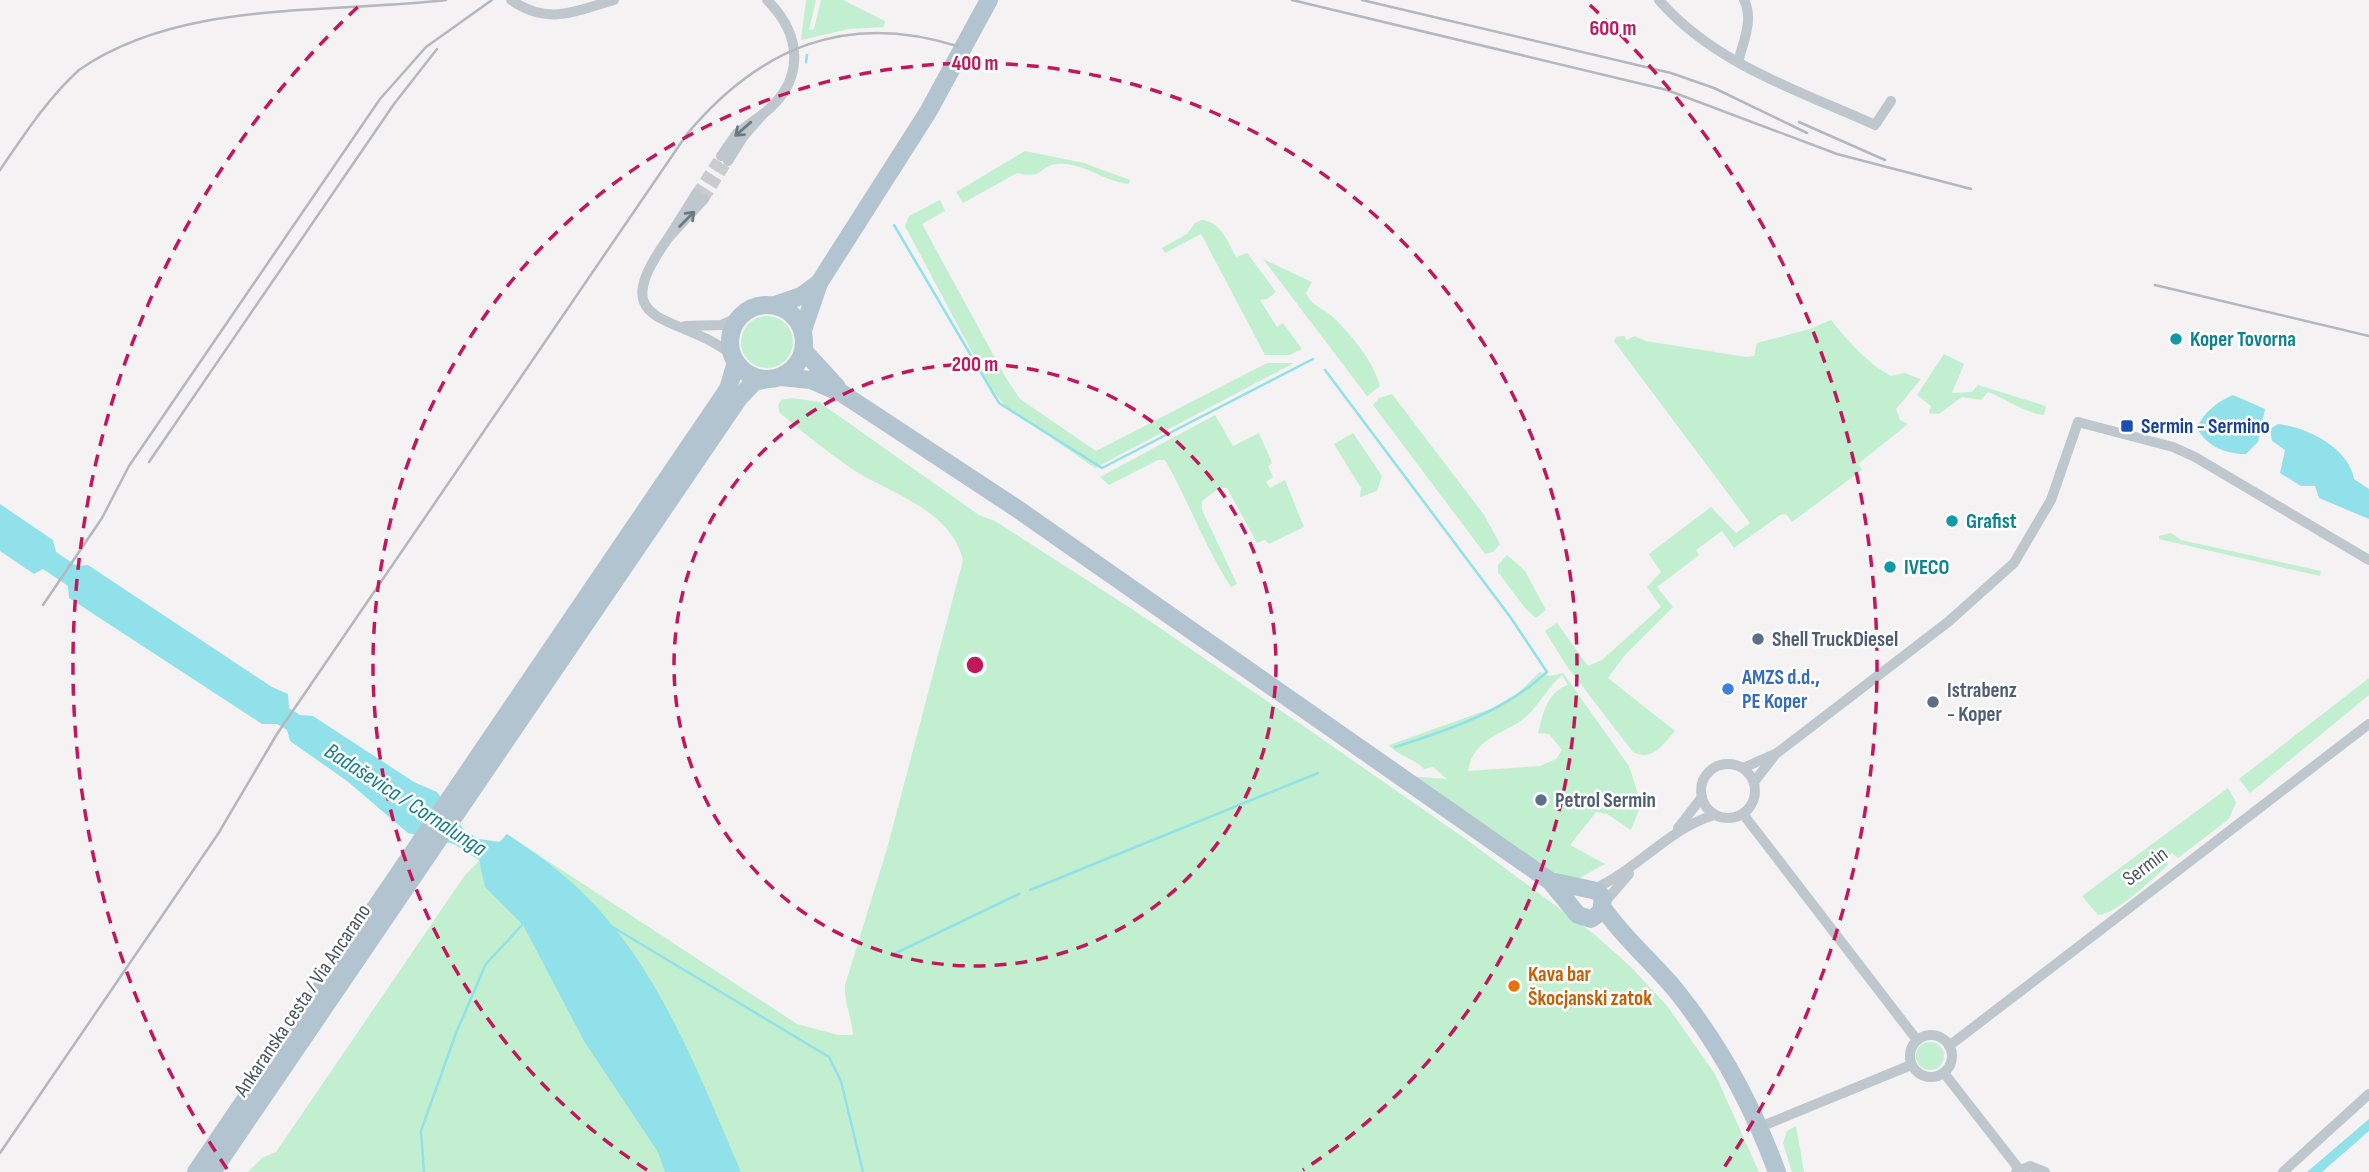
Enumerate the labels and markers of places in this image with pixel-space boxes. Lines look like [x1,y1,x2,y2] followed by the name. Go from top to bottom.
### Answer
[2190,327,2296,352] place label: Koper Tovorna
[2168,331,2184,347] marker: Koper Tovorna
[2141,414,2270,439] place label: Sermin - Sermino
[2119,418,2135,434] marker: Sermin - Sermino
[1966,509,2017,534] place label: Grafist
[1944,513,1960,529] marker: Grafist
[1904,555,1949,580] place label: IVECO
[1882,559,1898,575] marker: IVECO
[1772,627,1898,652] place label: Shell TruckDiesel
[1750,631,1766,647] marker: Shell TruckDiesel
[963,653,987,677] centre of rings
[1741,665,1820,714] place label: AMZS d.d., PE Koper
[1947,678,2017,727] place label: Istrabenz - Koper
[1720,681,1736,697] marker: AMZS d.d., PE Koper
[1925,694,1941,710] marker: Istrabenz - Koper
[1555,788,1656,813] place label: Petrol Sermin
[1533,792,1549,808] marker: Petrol Sermin
[1528,962,1652,1011] place label: Kava bar Škocjanski zatok
[1506,978,1522,994] marker: Kava bar Škocjanski zatok

